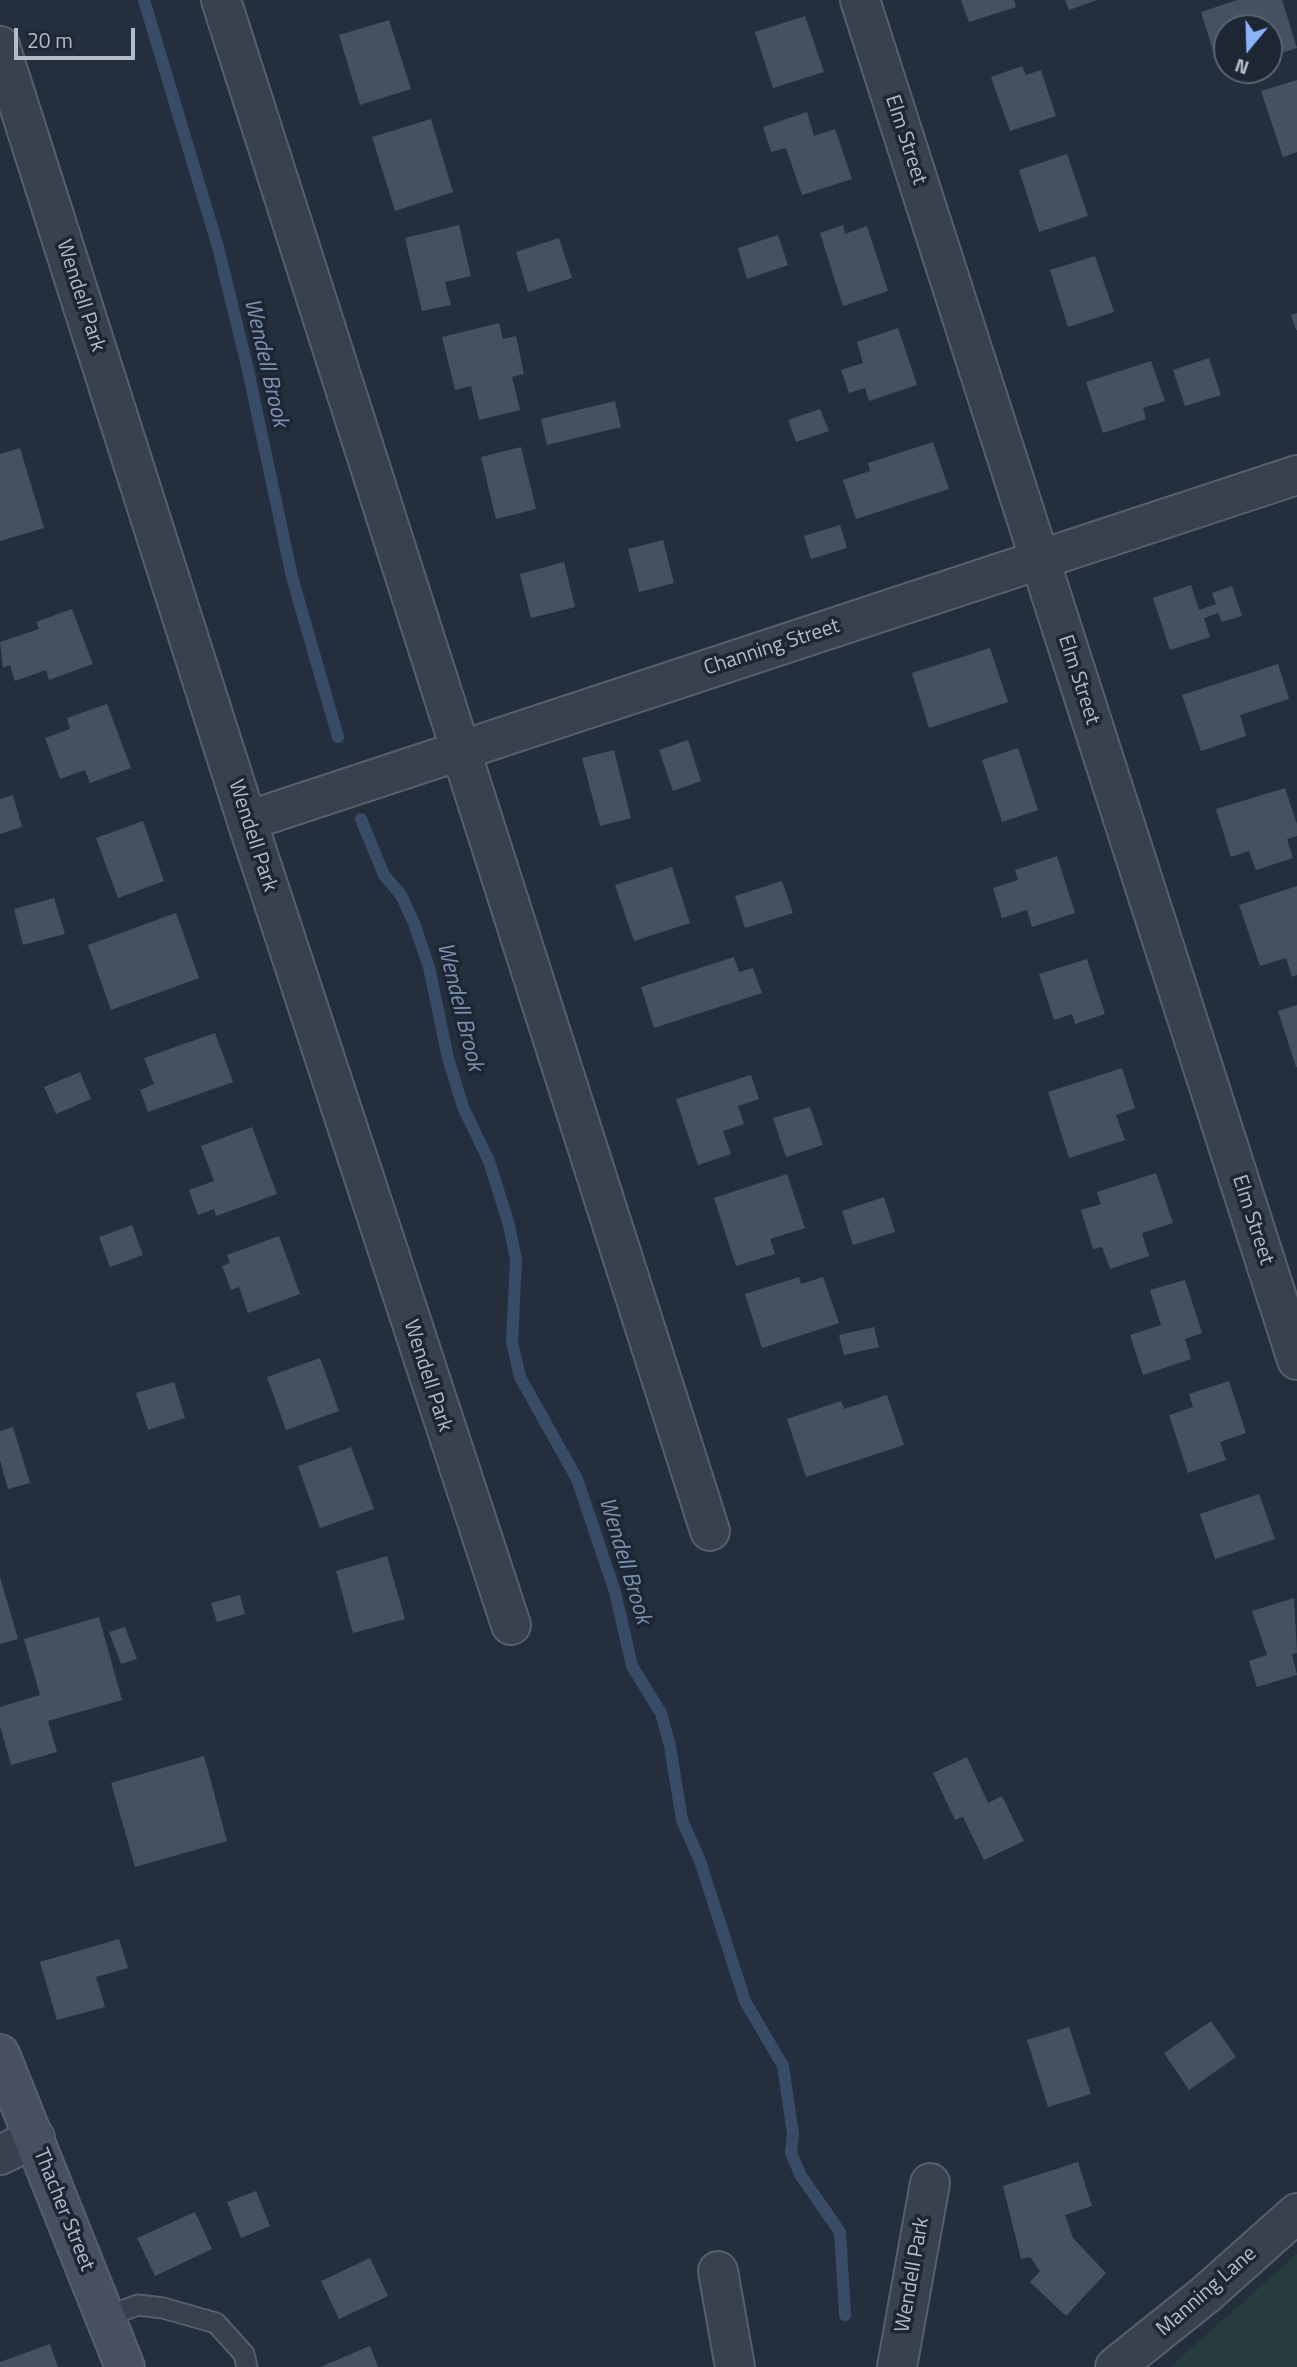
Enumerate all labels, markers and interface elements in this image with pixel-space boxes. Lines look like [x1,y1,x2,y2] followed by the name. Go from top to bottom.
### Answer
[18,14,138,58] scale bar
[1213,14,1283,84] north arrow
[27,24,73,56] text: 20 m
[1231,52,1253,83] text: N
[879,92,931,188] street label: Elm Street
[50,237,110,355] street label: Wendell Park
[237,296,293,430] water label: Wendell Brook
[701,614,843,682] street label: Channing Street
[1052,632,1104,728] street label: Elm Street
[222,777,282,895] street label: Wendell Park
[430,940,488,1074] water label: Wendell Brook
[1226,1172,1278,1268] street label: Elm Street
[397,1317,457,1435] street label: Wendell Park
[592,1494,656,1628] water label: Wendell Brook
[27,2145,99,2275] street label: Thacher Street
[890,2216,936,2334] street label: Wendell Park
[1152,2242,1262,2342] street label: Manning Lane

